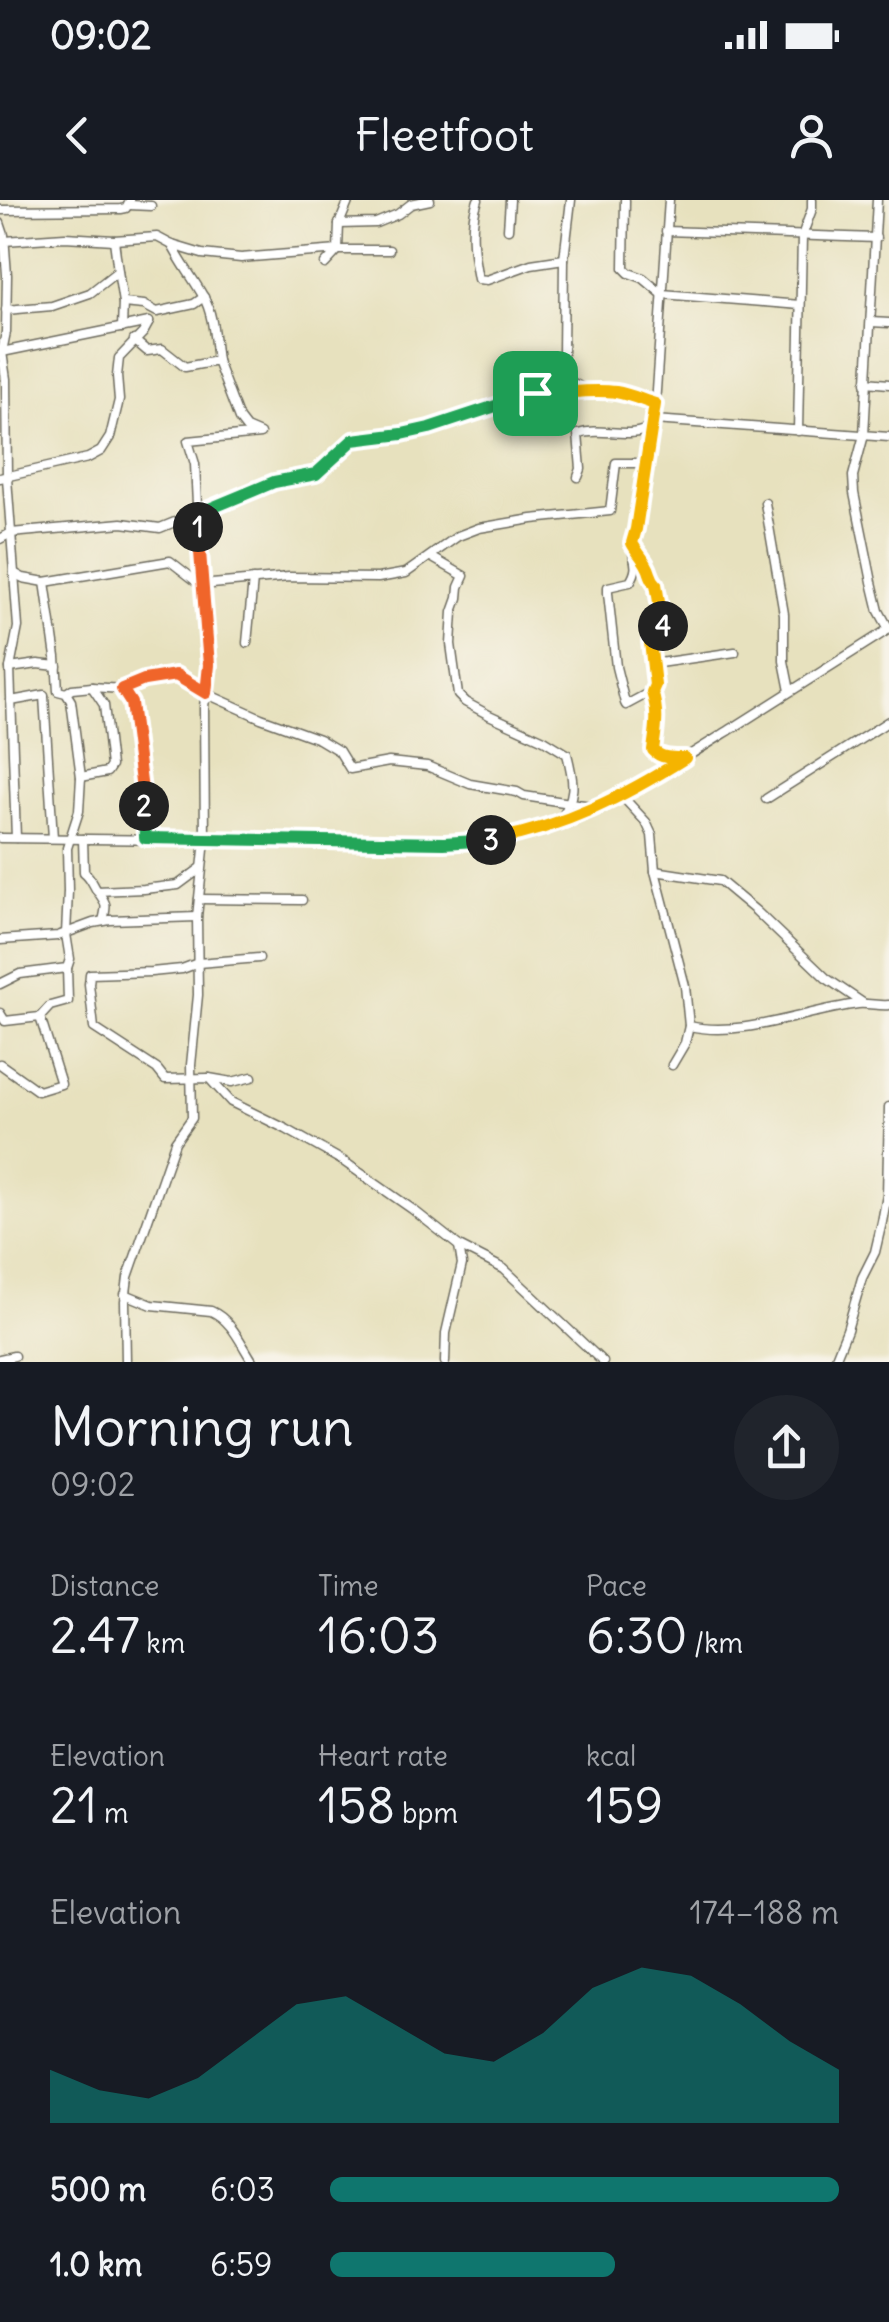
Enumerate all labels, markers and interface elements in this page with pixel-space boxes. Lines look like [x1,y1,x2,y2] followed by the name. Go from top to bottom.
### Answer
[50,12,151,59] text: 09:02
[355,107,534,163] text: Fleetfoot
[50,108,105,163] icon: back
[784,108,839,163] icon: person
[493,351,578,436] pin
[508,366,563,421] icon: arrive
[173,502,223,552] pin: 1
[192,509,204,545] text: 1
[638,601,688,651] pin: 4
[655,608,671,644] text: 4
[119,781,169,831] pin: 2
[136,788,152,824] text: 2
[466,815,516,865] pin: 3
[483,822,499,858] text: 3
[50,1392,354,1461] text: Morning run
[734,1395,839,1500] button: share
[50,1464,135,1505] text: 09:02
[50,1568,159,1604] text: Distance
[318,1568,379,1604] text: Time
[586,1568,647,1604] text: Pace
[50,1604,140,1667] text: 2.47
[318,1604,439,1667] text: 16:03
[586,1604,687,1667] text: 6:30
[140,1625,185,1661] text: km
[687,1625,743,1661] text: /km
[50,1738,165,1774] text: Elevation
[318,1738,448,1774] text: Heart rate
[586,1738,636,1774] text: kcal
[50,1774,97,1837] text: 21
[318,1774,395,1837] text: 158
[586,1774,663,1837] text: 159
[97,1795,128,1831] text: m
[395,1795,458,1831] text: bpm
[50,1892,181,1933] text: Elevation
[689,1892,839,1933] text: 174–188 m
[50,2169,146,2210] text: 500 m
[210,2169,275,2210] text: 6:03
[50,2244,142,2285] text: 1.0 km
[210,2244,273,2285] text: 6:59

